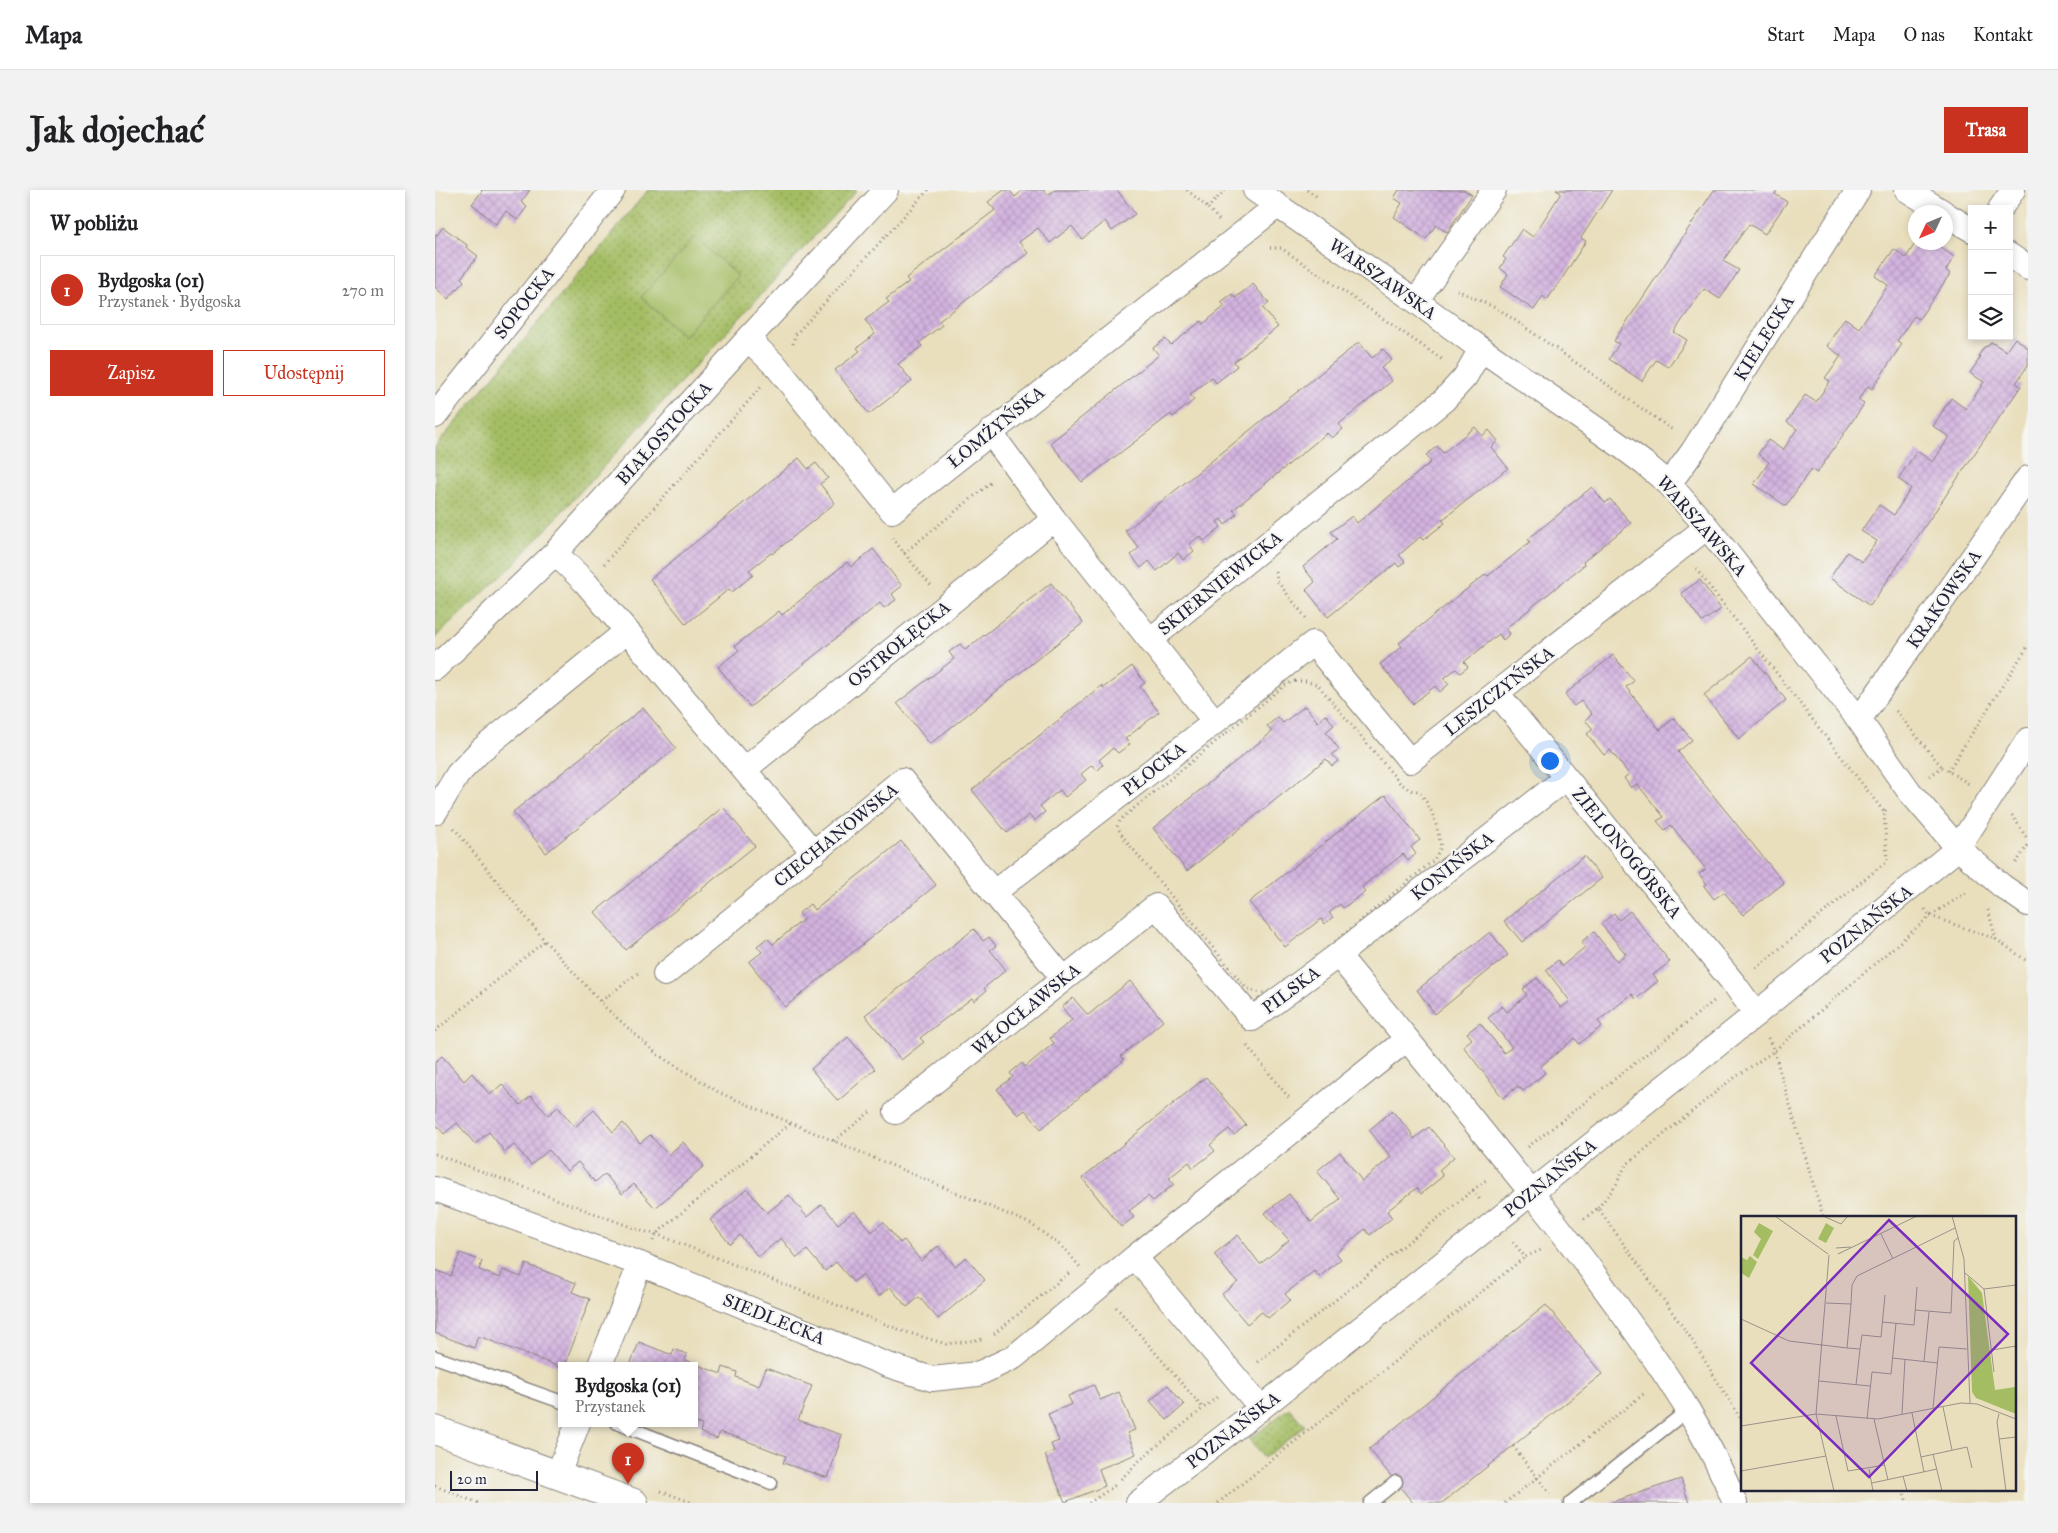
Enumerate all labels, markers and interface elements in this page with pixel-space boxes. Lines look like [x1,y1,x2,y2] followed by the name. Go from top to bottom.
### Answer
[25,20,82,50] text: Mapa
[1767,24,1805,46] text: Start
[1833,24,1875,46] text: Mapa
[1903,24,1945,46] text: O nas
[1973,24,2033,46] text: Kontakt
[1944,107,2028,153] button: Trasa
[30,109,204,152] text: Jak dojechać
[1908,205,1953,250] north arrow
[1968,205,2013,340] map controls
[1968,205,2013,250] button: +
[50,210,138,236] text: W pobliżu
[1325,234,1441,324] street label: WARSZAWSKA
[1968,250,2013,295] button: −
[489,263,559,343] street label: SOPOCKA
[98,269,204,292] text: Bydgoska (01)
[64,281,70,300] text: 1
[342,281,384,300] text: 270 m
[1729,291,1799,385] street label: KIELECKA
[98,292,241,311] text: Przystanek · Bydgoska
[1968,295,2013,340] button: layers
[50,350,213,396] button: Zapisz
[223,350,385,396] button: Udostępnij
[612,377,716,489] street label: BIAŁOSTOCKA
[942,380,1049,473] street label: ŁOMŻYŃSKA
[1652,471,1752,581] street label: WARSZAWSKA
[1153,526,1287,640] street label: SKIERNIEWICKA
[1902,545,1986,653] street label: KRAKOWSKA
[843,596,955,692] street label: OSTROŁĘCKA
[1438,640,1558,741] street label: LESZCZYŃSKA
[1118,737,1190,801] street label: PŁOCKA
[1537,748,1563,774] your location
[769,778,903,892] street label: CIECHANOWSKA
[1567,782,1688,923] street label: ZIELONOGÓRSKA
[1405,825,1498,905] street label: KONIŃSKA
[1814,878,1917,968] street label: POZNAŃSKA
[967,958,1085,1060] street label: WŁOCŁAWSKA
[1258,961,1324,1019] street label: PILSKA
[1498,1132,1601,1222] street label: POZNAŃSKA
[1741,1216,2015,1490] inset map
[720,1289,828,1349] street label: SIEDLECKA
[558,1362,698,1427] popup
[575,1374,681,1397] text: Bydgoska (01)
[1181,1385,1284,1473] street label: POZNAŃSKA
[575,1397,646,1416] text: Przystanek
[612,1443,644,1484] pin: 1
[450,1468,537,1491] scale bar
[457,1471,487,1488] text: 20 m

